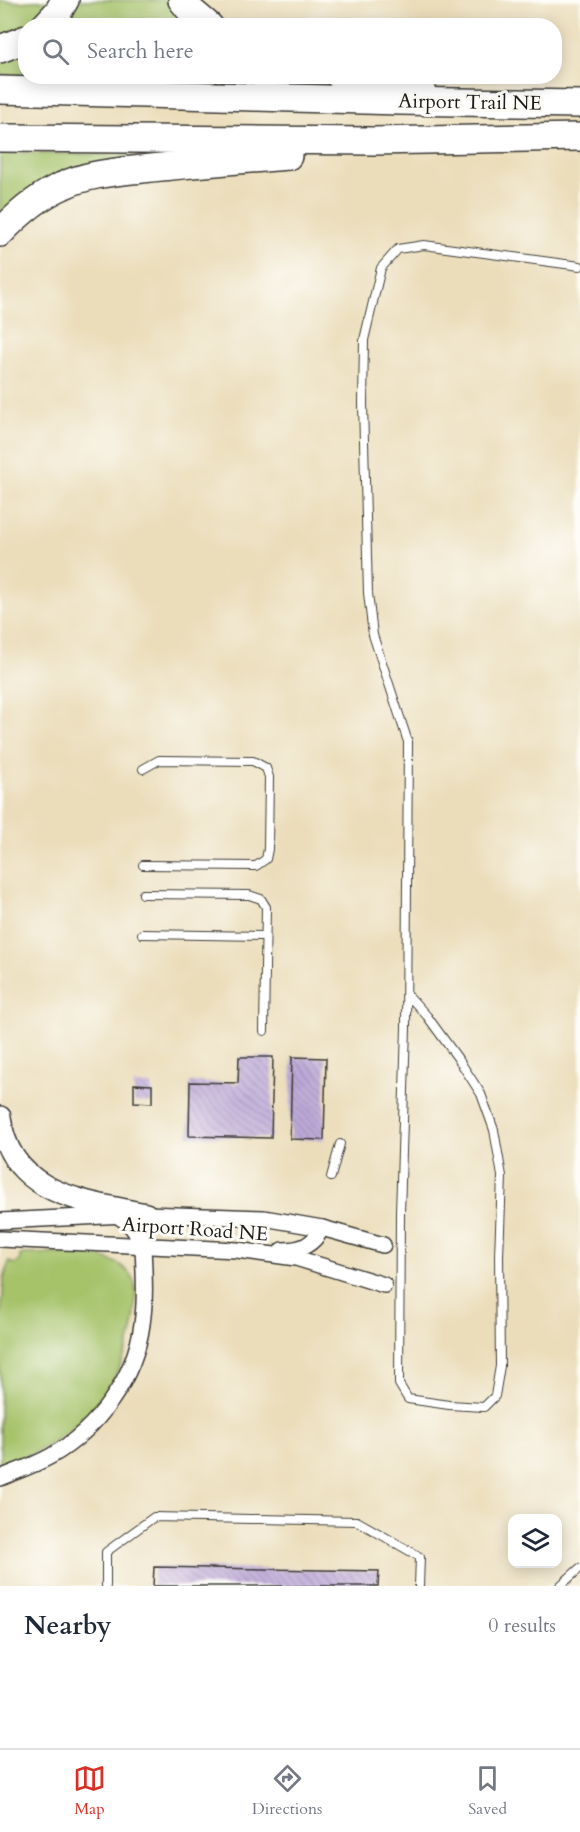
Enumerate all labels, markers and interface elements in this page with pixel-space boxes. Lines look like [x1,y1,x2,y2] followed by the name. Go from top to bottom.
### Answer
[18,18,562,84] search box
[39,35,72,68] icon: search
[87,36,194,66] text: Search here
[398,87,542,117] street label: Airport Trail NE
[121,1210,269,1248] street label: Airport Road NE
[508,1514,562,1568] map controls
[508,1514,562,1568] button: layers
[24,1608,112,1643] text: Nearby
[488,1612,556,1639] text: 0 results
[73,1762,106,1820] tab: Map
[252,1762,322,1820] tab: Directions
[468,1762,507,1820] tab: Saved

